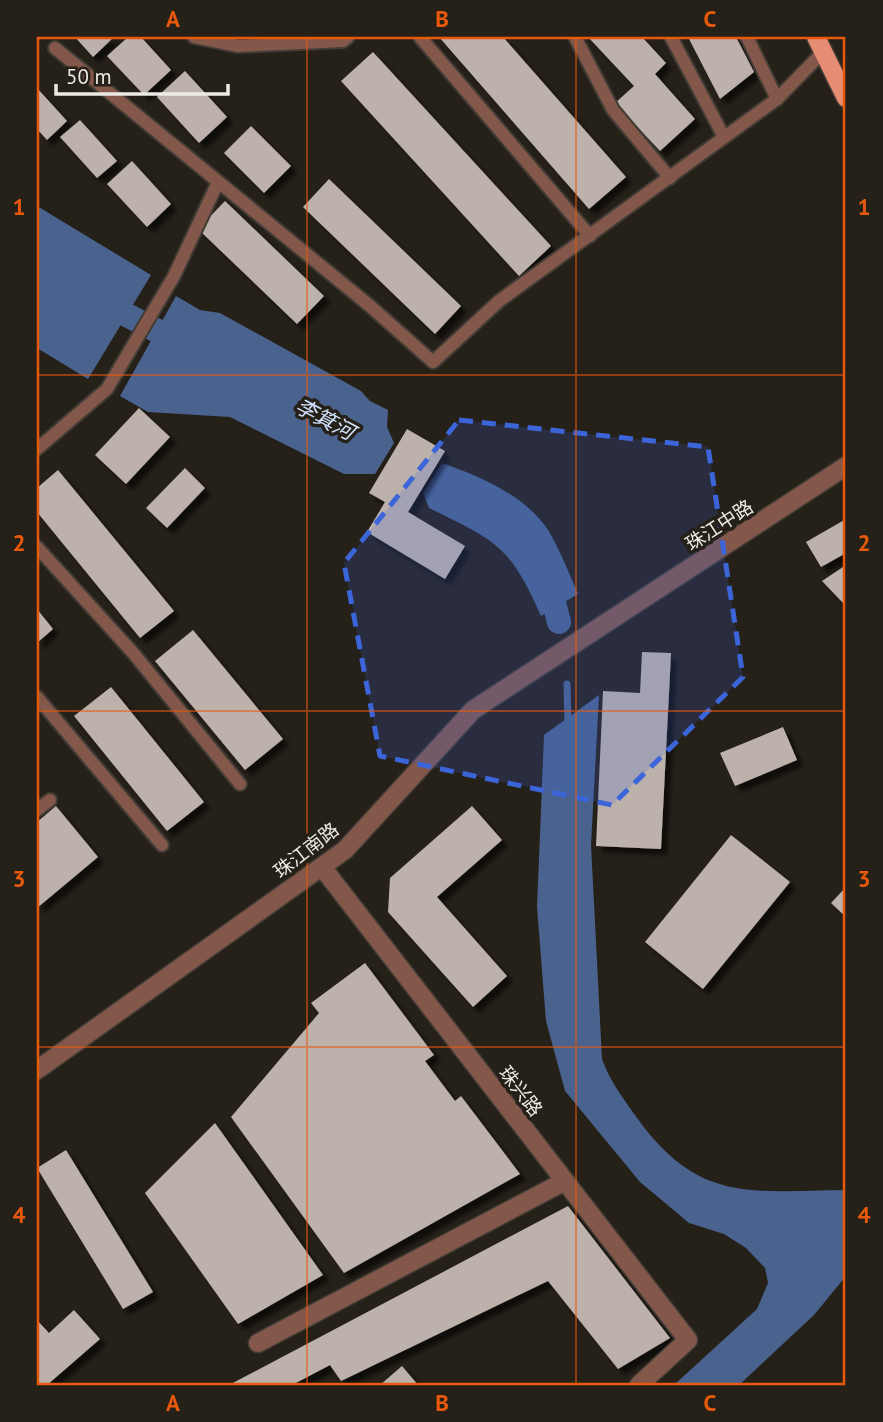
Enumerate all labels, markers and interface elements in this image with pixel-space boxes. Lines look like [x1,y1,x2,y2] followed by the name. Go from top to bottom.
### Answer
[166,4,180,33] text: A
[435,4,449,33] text: B
[704,4,717,33] text: C
[56,52,228,96] scale bar
[66,63,112,90] text: 50 m
[12,192,26,221] text: 1
[857,192,871,221] text: 1
[291,392,363,448] water label: 李箕河
[681,494,757,556] street label: 珠江中路
[12,528,26,557] text: 2
[857,528,871,557] text: 2
[269,817,343,883] street label: 珠江南路
[12,864,26,893] text: 3
[857,864,871,893] text: 3
[494,1061,548,1121] street label: 珠兴路
[12,1200,26,1229] text: 4
[857,1200,871,1229] text: 4
[166,1388,180,1417] text: A
[435,1388,449,1417] text: B
[704,1388,717,1417] text: C

